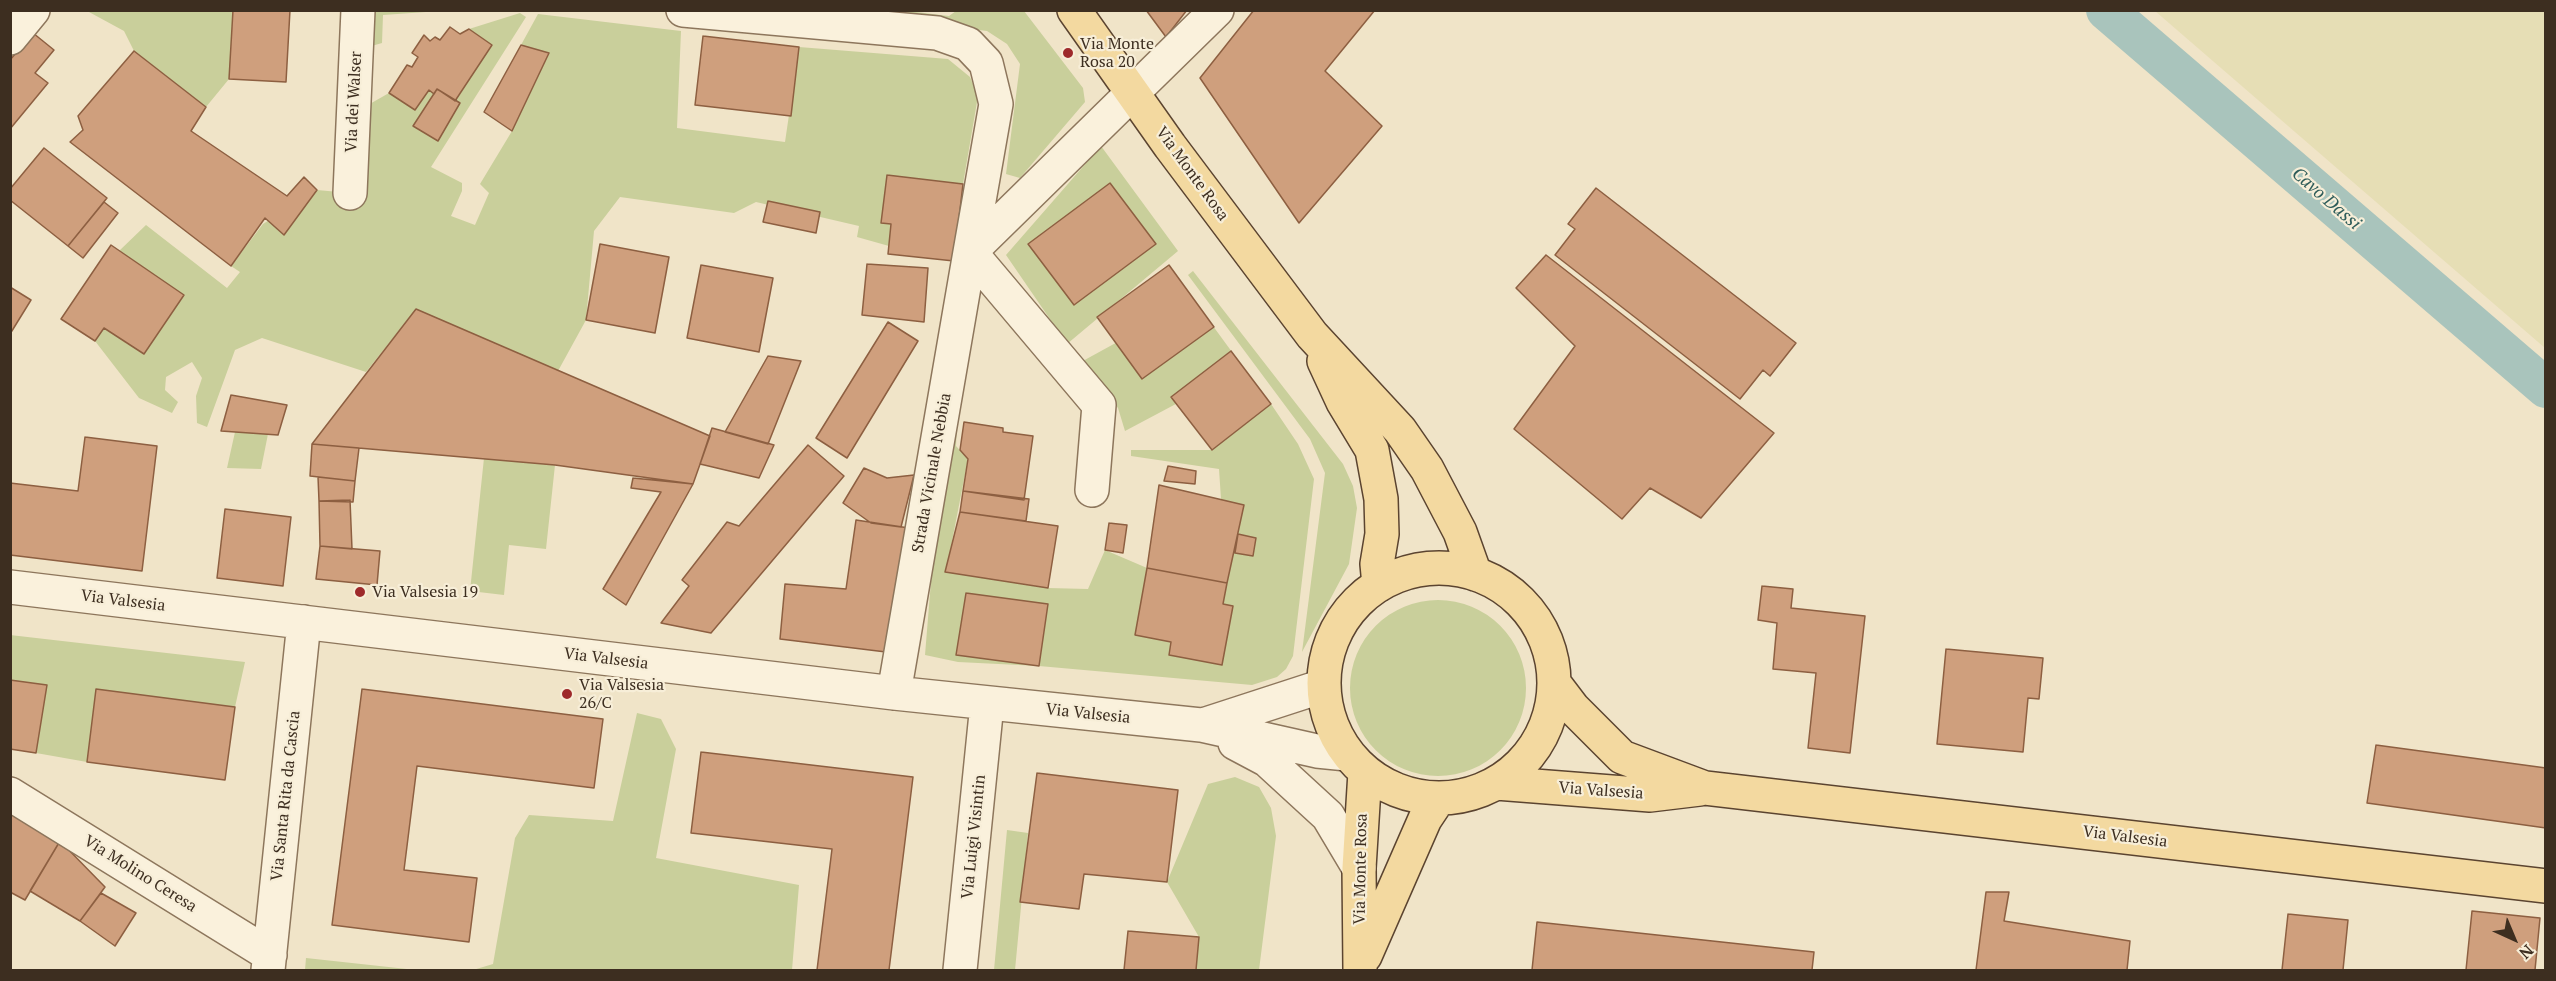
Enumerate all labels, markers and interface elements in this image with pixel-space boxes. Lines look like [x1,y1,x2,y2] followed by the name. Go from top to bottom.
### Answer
[1080,34,1154,72] place label: Via Monte Rosa 20
[1061,46,1075,60] marker: Via Monte Rosa 20
[342,51,366,153] street label: Via dei Walser
[1151,123,1233,225] street label: Via Monte Rosa
[2287,163,2365,235] water label: Cavo Dassi
[908,392,956,554] street label: Strada Vicinale Nebbia
[372,582,478,602] place label: Via Valsesia 19
[353,585,367,599] marker: Via Valsesia 19
[80,586,166,616] street label: Via Valsesia
[563,644,649,674] street label: Via Valsesia
[579,675,664,713] place label: Via Valsesia 26/C
[560,687,574,701] marker: Via Valsesia 26/C
[1045,700,1131,728] street label: Via Valsesia
[268,710,304,882] street label: Via Santa Rita da Cascia
[958,774,990,900] street label: Via Luigi Visintin
[1558,778,1644,804] street label: Via Valsesia
[1350,813,1372,925] street label: Via Monte Rosa
[2082,822,2168,852] street label: Via Valsesia
[80,832,200,916] street label: Via Molino Ceresa
[2484,909,2544,969] north arrow
[2515,940,2539,964] text: N

